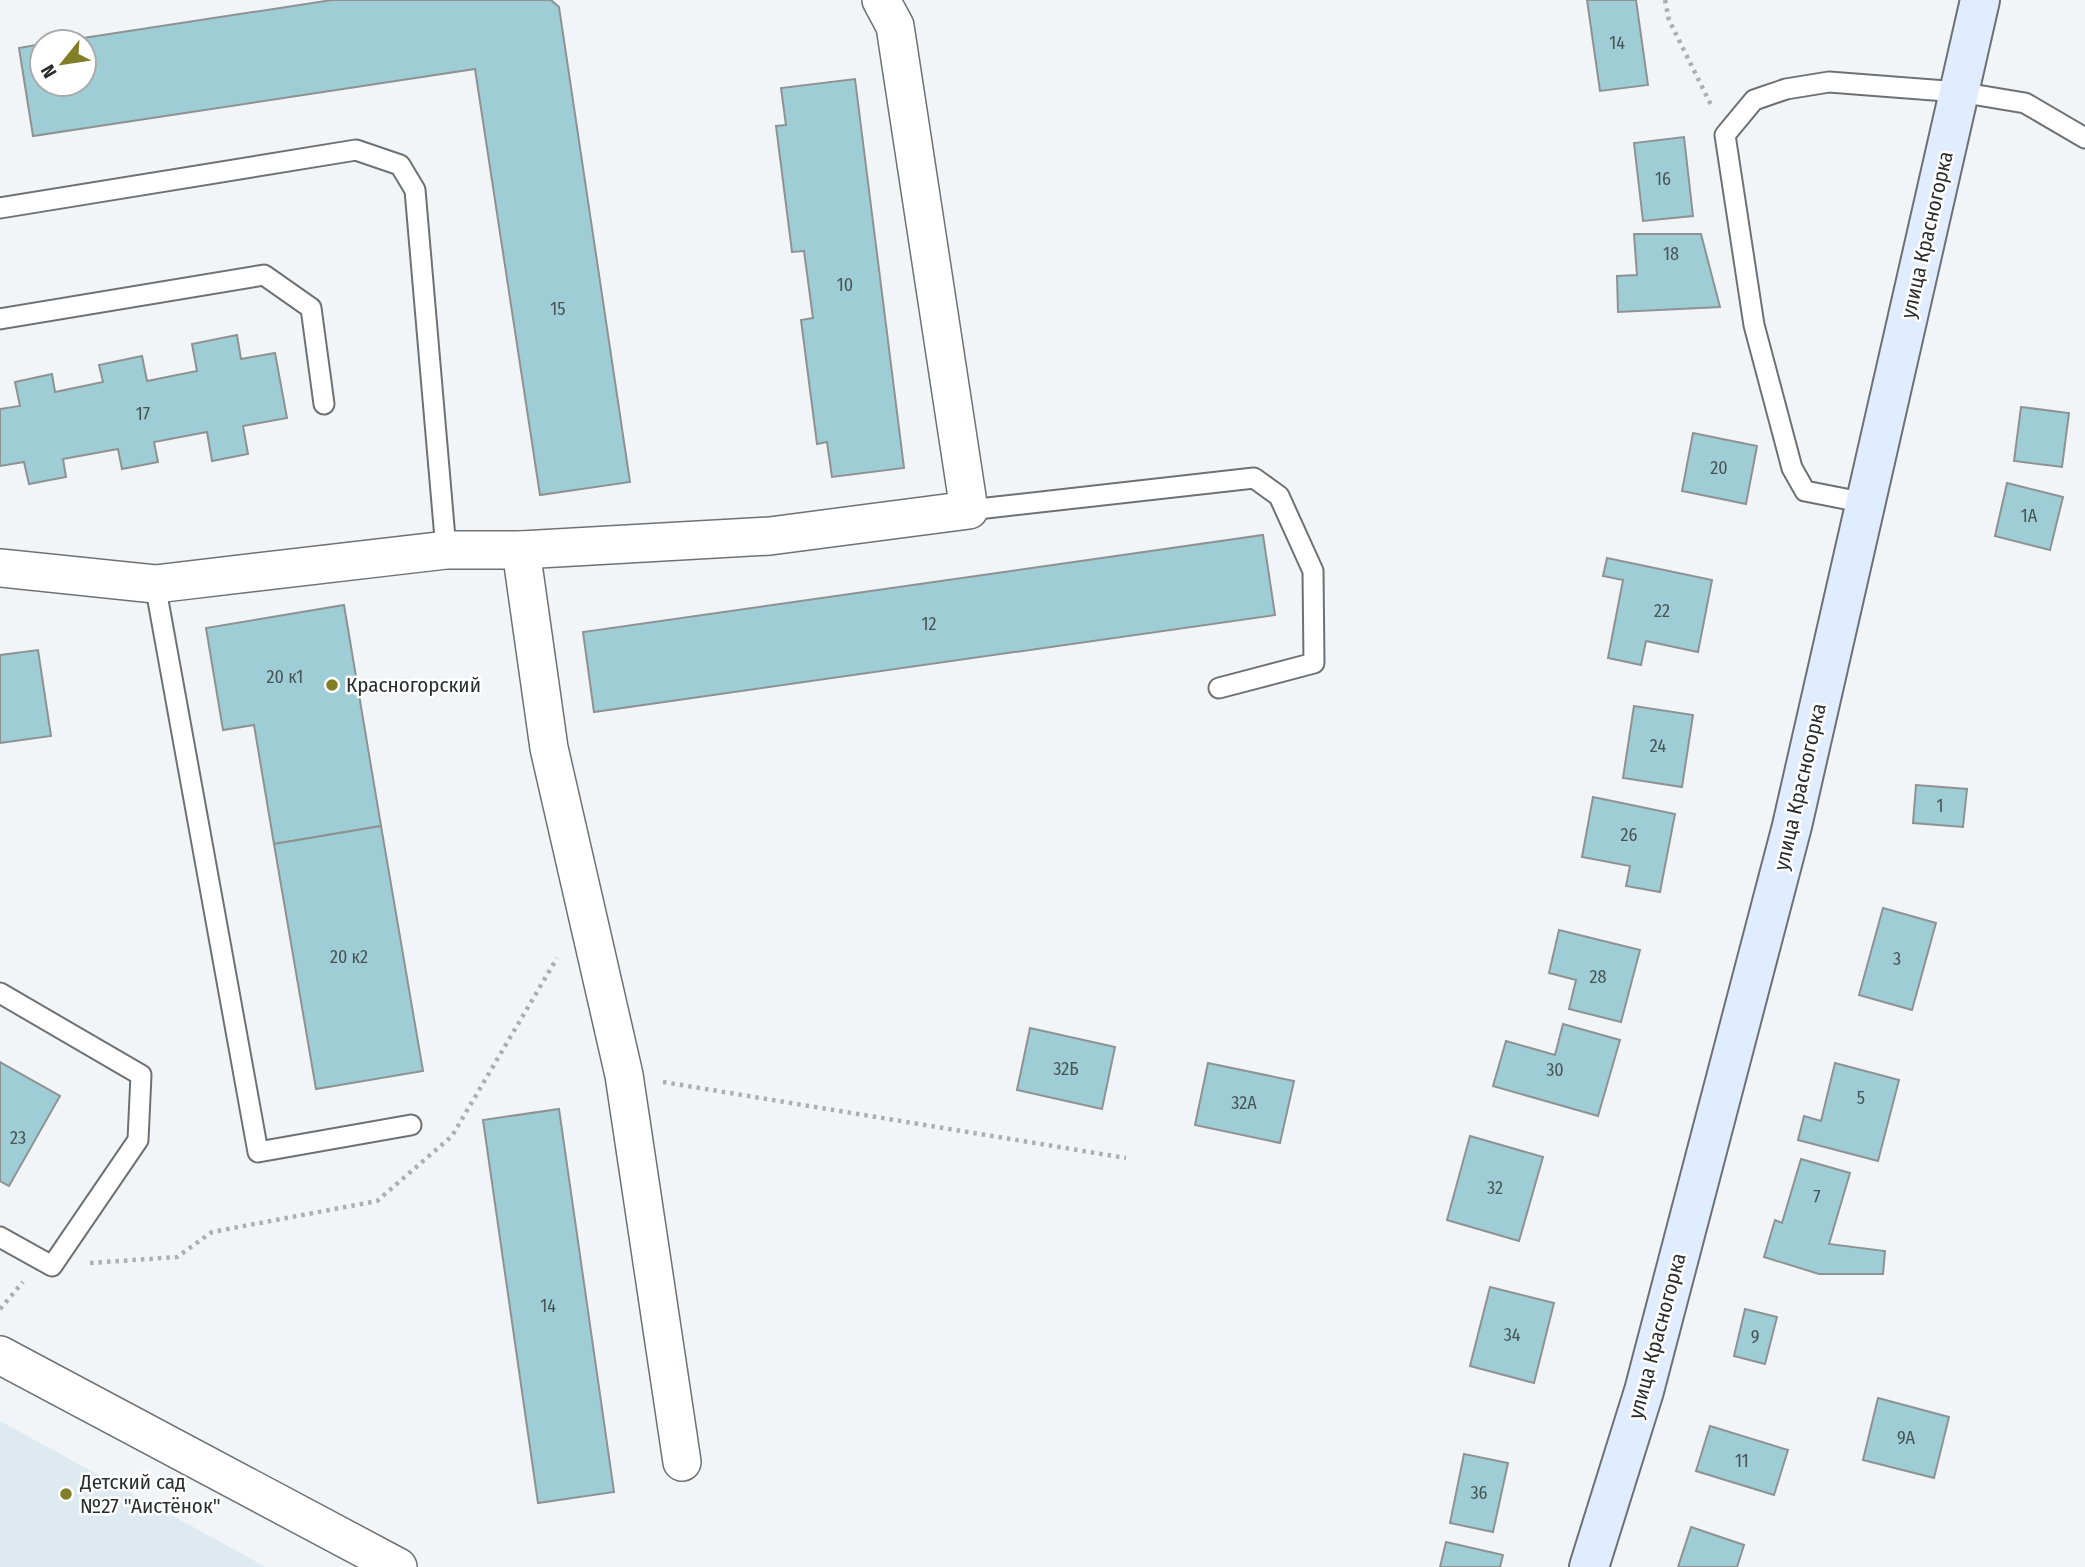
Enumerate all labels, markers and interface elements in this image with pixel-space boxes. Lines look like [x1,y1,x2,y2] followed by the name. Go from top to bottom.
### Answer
[28,28,98,98] north arrow
[1609,32,1625,54] house number: 14
[36,61,62,82] text: N
[1895,149,1959,321] street label: улица Красногорка
[1655,168,1671,190] house number: 16
[1663,243,1679,265] house number: 18
[837,274,853,296] house number: 10
[550,298,566,320] house number: 15
[136,403,150,425] house number: 17
[1710,457,1728,479] house number: 20
[2021,505,2038,527] house number: 1А
[1654,600,1670,622] house number: 22
[922,613,937,635] house number: 12
[267,666,303,688] house number: 20 к1
[346,672,481,698] place label: Красногорский
[324,677,340,693] marker: Красногорский
[1768,701,1832,873] street label: улица Красногорка
[1650,735,1666,757] house number: 24
[1936,795,1944,817] house number: 1
[1621,824,1638,846] house number: 26
[330,946,368,968] house number: 20 к2
[1893,948,1901,970] house number: 3
[1590,966,1606,988] house number: 28
[1053,1058,1079,1080] house number: 32Б
[1546,1059,1564,1081] house number: 30
[1857,1087,1865,1109] house number: 5
[1231,1092,1257,1114] house number: 32А
[10,1127,26,1149] house number: 23
[1487,1177,1503,1199] house number: 32
[1813,1186,1821,1208] house number: 7
[1622,1250,1692,1422] street label: улица Красногорка
[540,1295,556,1317] house number: 14
[1504,1324,1521,1346] house number: 34
[1751,1326,1759,1348] house number: 9
[1897,1427,1916,1449] house number: 9А
[1735,1450,1749,1472] house number: 11
[79,1469,221,1519] place label: Детский сад №27 "Аистёнок"
[1470,1482,1488,1504] house number: 36
[58,1486,74,1502] marker: Детский сад №27 "Аистёнок"

